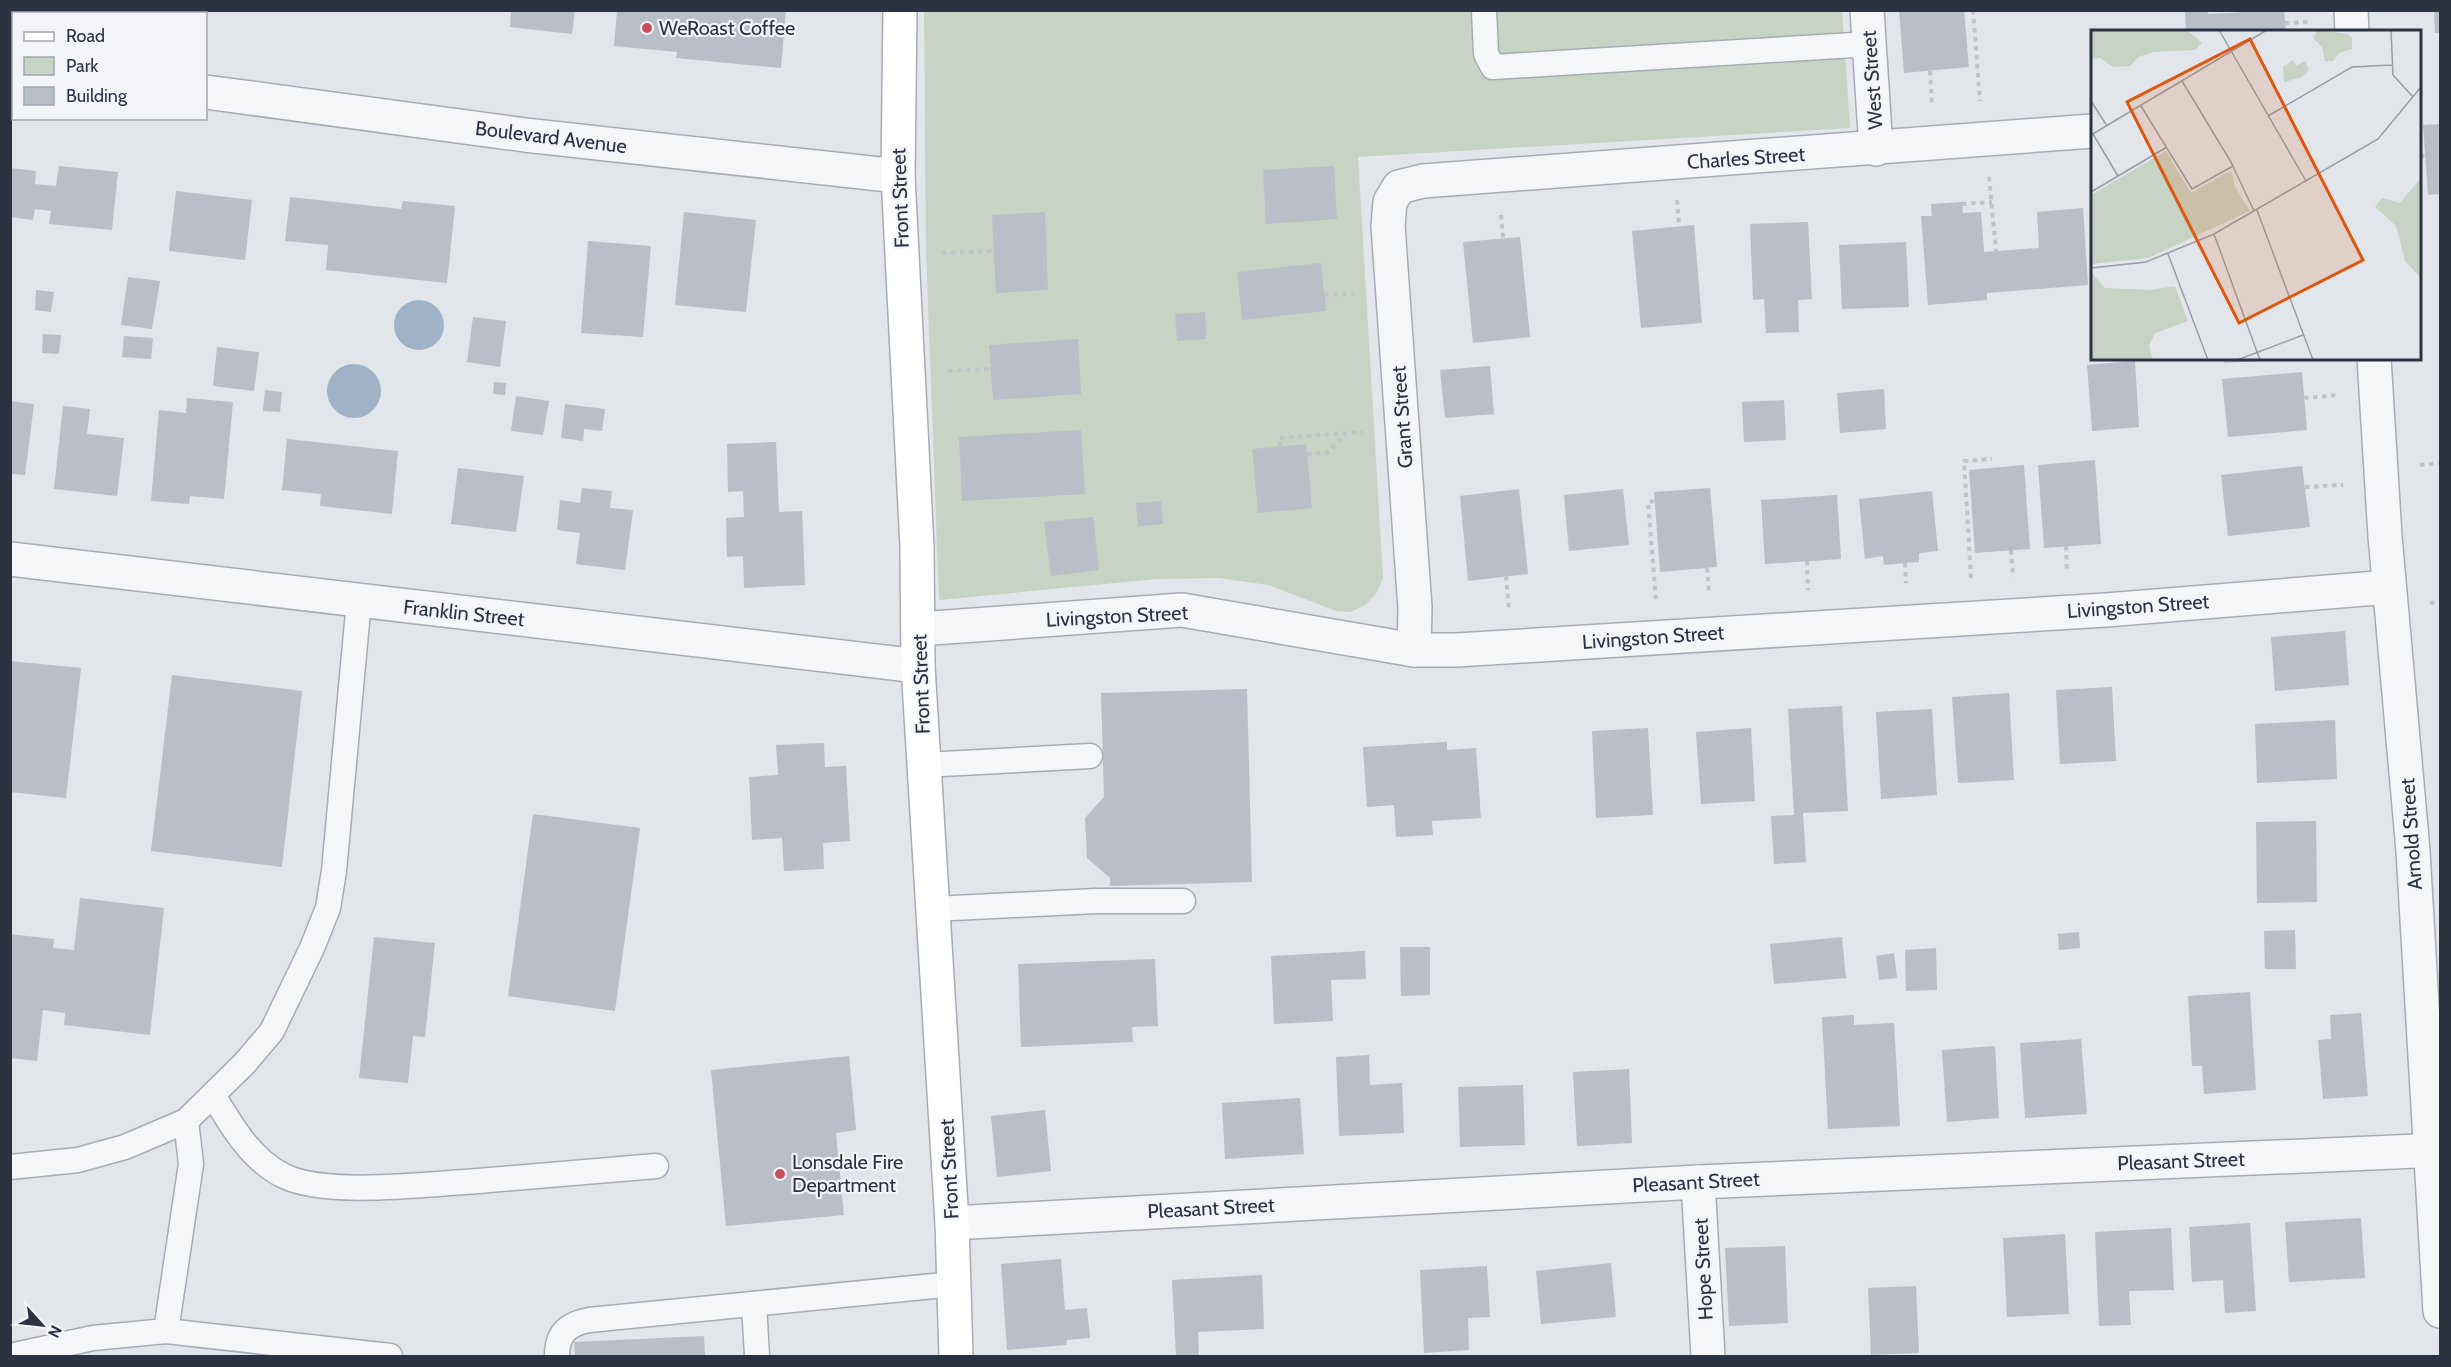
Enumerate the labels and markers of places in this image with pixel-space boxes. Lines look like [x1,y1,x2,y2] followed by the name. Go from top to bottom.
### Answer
[659,16,795,40] place label: WeRoast Coffee
[640,21,654,35] marker: WeRoast Coffee
[792,1150,903,1197] place label: Lonsdale Fire Department
[773,1167,787,1181] marker: Lonsdale Fire Department

